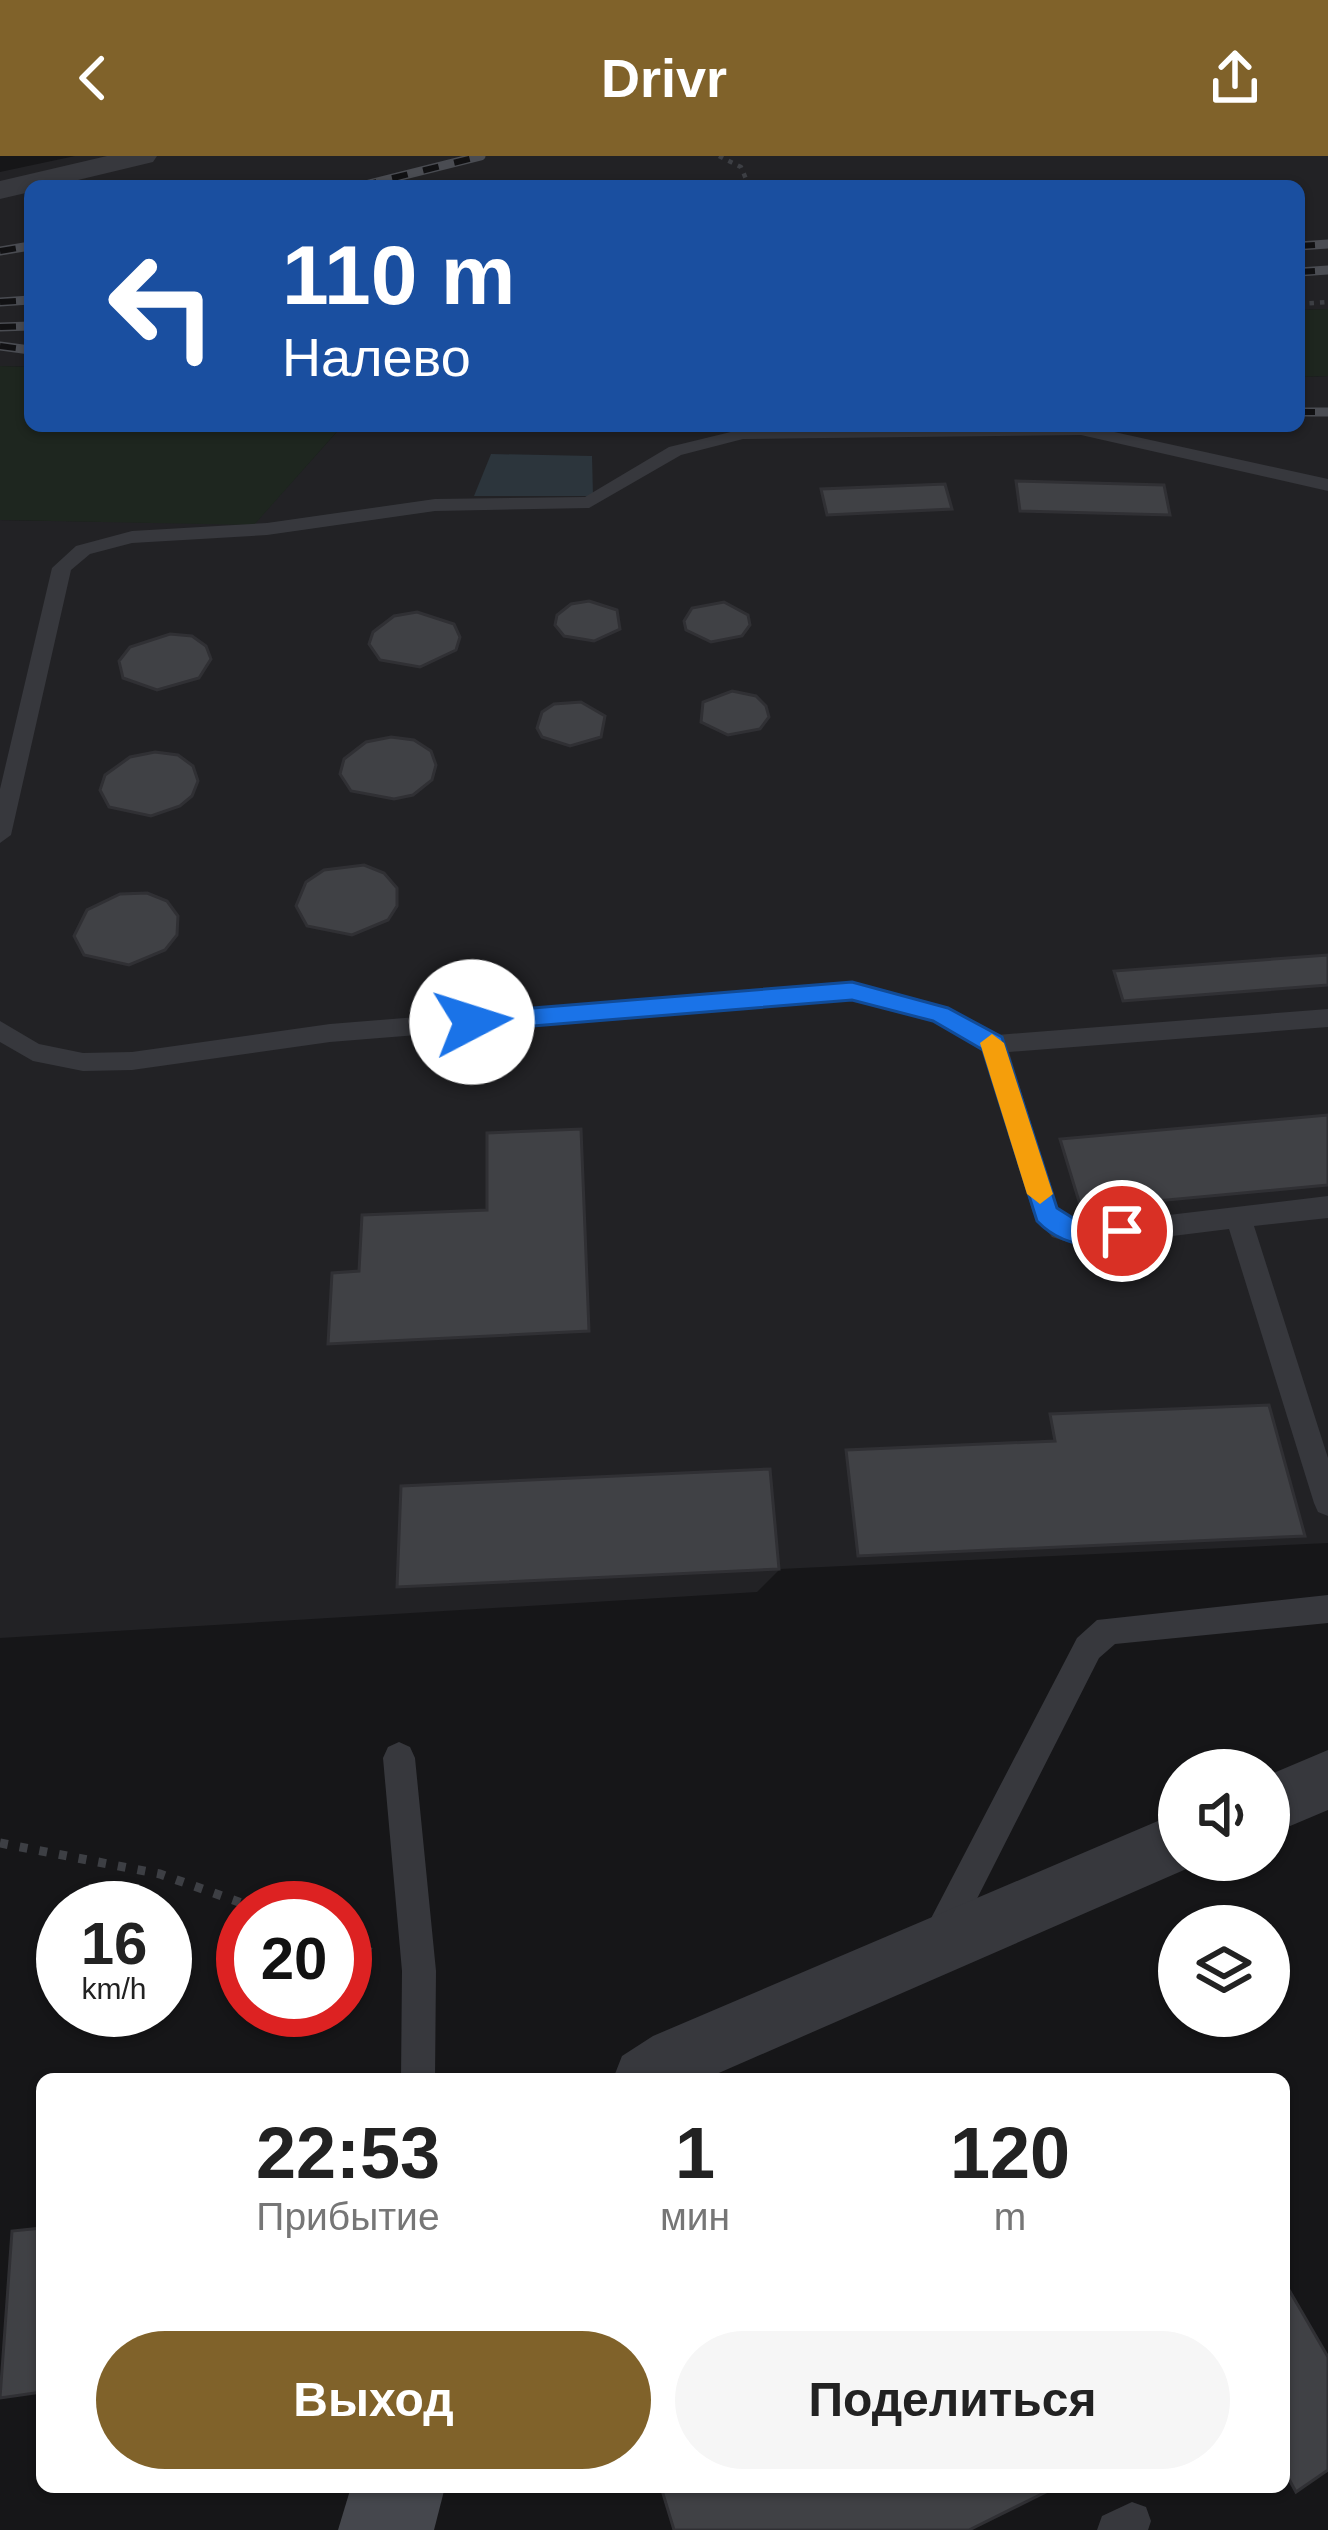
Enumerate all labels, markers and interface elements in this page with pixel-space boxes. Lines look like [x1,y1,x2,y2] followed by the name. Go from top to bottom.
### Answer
[60,45,126,111] icon: back
[1202,45,1268,111] icon: share
[601,48,727,108] text: Drivr
[84,228,240,384] icon: left
[282,228,516,322] text: 110 m
[282,327,471,387] text: Налево
[409,959,535,1085] position arrow
[1071,1180,1173,1282] pin
[1089,1198,1155,1264] icon: arrive
[1158,1749,1290,2037] map controls
[1158,1749,1290,1881] button: sound
[216,1881,372,2037] speed limit sign: 20
[1158,1905,1290,2037] button: layers
[81,1910,147,1977] text: 16
[81,1972,147,2005] text: km/h
[256,2113,440,2193] text: 22:53
[675,2113,715,2193] text: 1
[950,2113,1070,2193] text: 120
[256,2195,440,2238] text: Прибытие
[660,2195,730,2238] text: мин
[994,2195,1026,2238] text: m
[96,2331,651,2469] button: Выход
[675,2331,1230,2469] button: Поделиться

